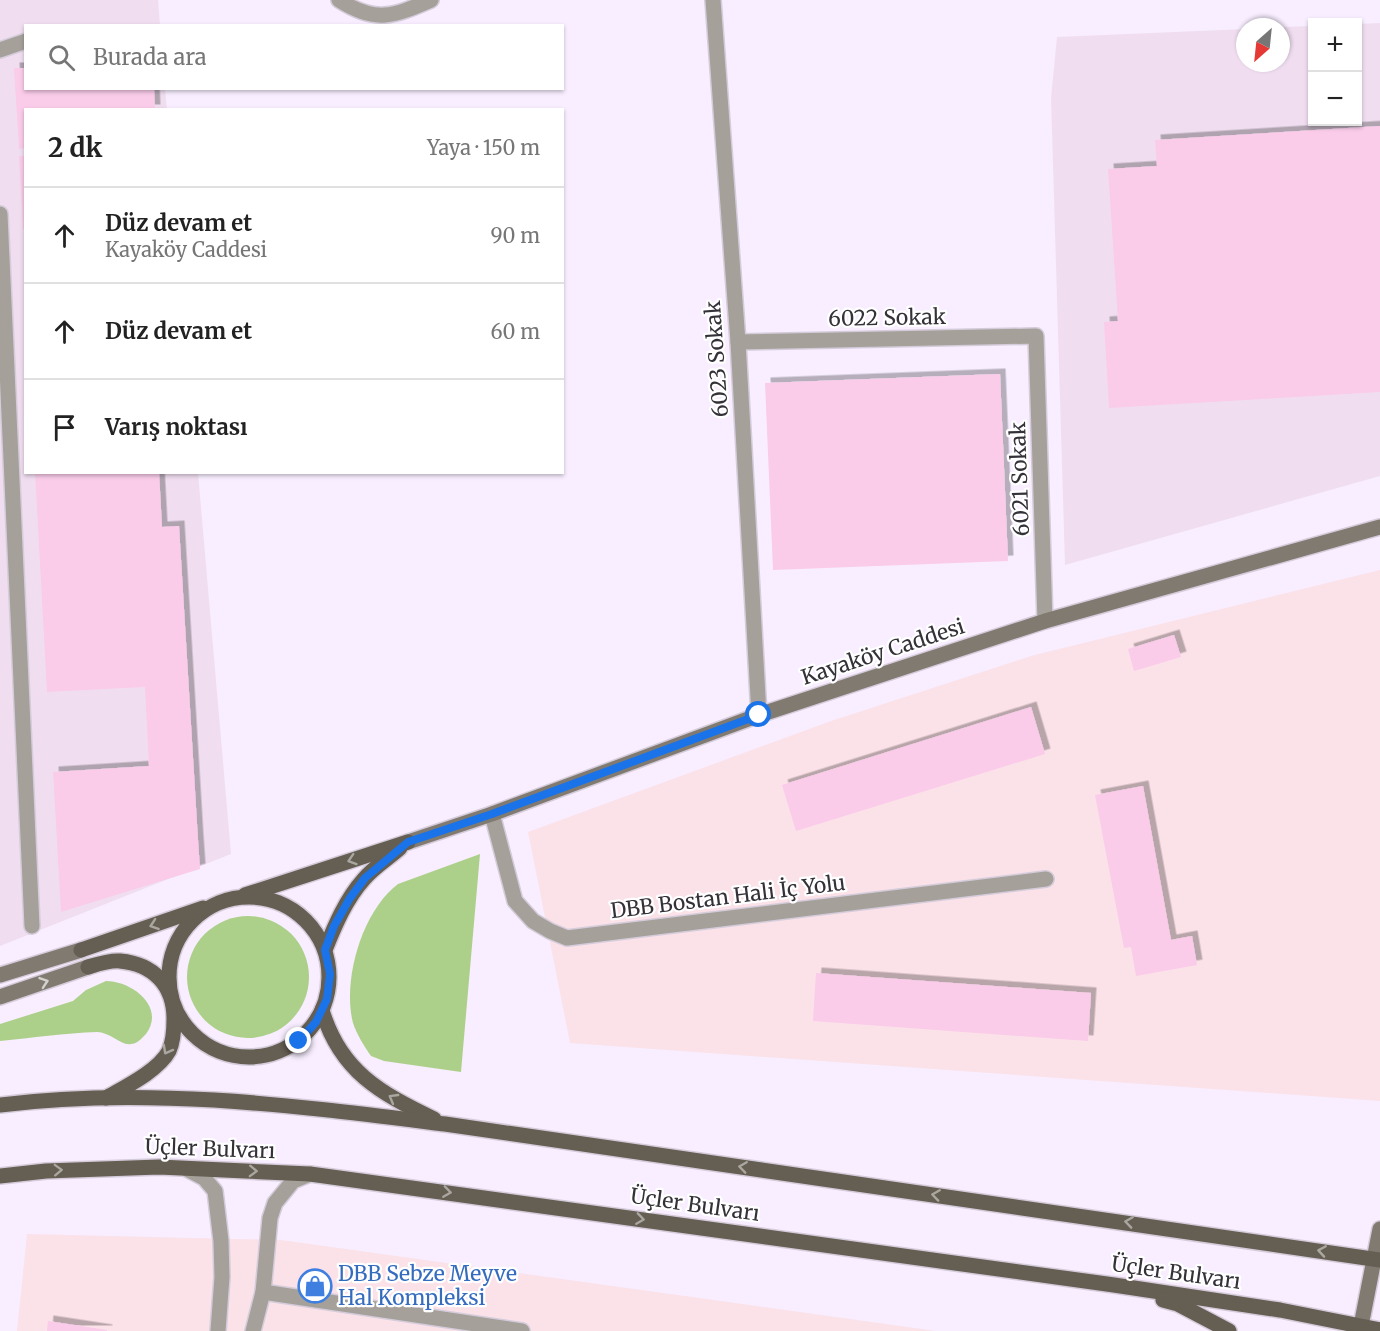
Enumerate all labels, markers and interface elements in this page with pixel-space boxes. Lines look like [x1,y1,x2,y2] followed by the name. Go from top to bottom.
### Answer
[1236,18,1290,72] north arrow
[1308,18,1362,126] map controls
[1308,18,1362,72] button: +
[24,24,564,90] search box
[45,41,78,74] icon: search
[93,43,207,71] text: Burada ara
[1308,72,1362,126] button: −
[48,131,102,164] text: 2 dk
[427,135,540,160] text: Yaya · 150 m
[105,209,252,237] text: Düz devam et
[48,219,81,252] icon: ahead
[490,223,540,248] text: 90 m
[105,237,267,262] text: Kayaköy Caddesi
[699,299,734,418] street label: 6023 Sokak
[828,303,947,332] street label: 6022 Sokak
[48,315,81,348] icon: ahead
[105,317,252,345] text: Düz devam et
[490,319,540,344] text: 60 m
[48,411,81,444] icon: arrive
[105,413,247,441] text: Varış noktası
[1004,421,1035,537] street label: 6021 Sokak
[798,612,968,691] street label: Kayaköy Caddesi
[745,701,771,727] route start
[347,853,358,865] one-way arrow
[609,869,847,924] street label: DBB Bostan Hali İç Yolu
[149,918,160,930] one-way arrow
[38,976,49,989] one-way arrow
[285,1027,311,1053] route end
[163,1044,174,1054] one-way arrow
[388,1094,399,1105] one-way arrow
[144,1133,276,1164] street label: Üçler Bulvarı
[739,1162,748,1174] one-way arrow
[54,1164,63,1177] one-way arrow
[249,1165,258,1178] one-way arrow
[629,1182,762,1227] street label: Üçler Bulvarı
[442,1185,451,1197] one-way arrow
[932,1189,941,1201] one-way arrow
[635,1212,645,1224] one-way arrow
[1125,1217,1134,1229] one-way arrow
[1318,1246,1327,1258] one-way arrow
[1110,1250,1243,1295] street label: Üçler Bulvarı
[338,1260,517,1311] place label: DBB Sebze Meyve Hal Kompleksi
[297,1268,333,1304] shop icon: DBB Sebze Meyve Hal Kompleksi

